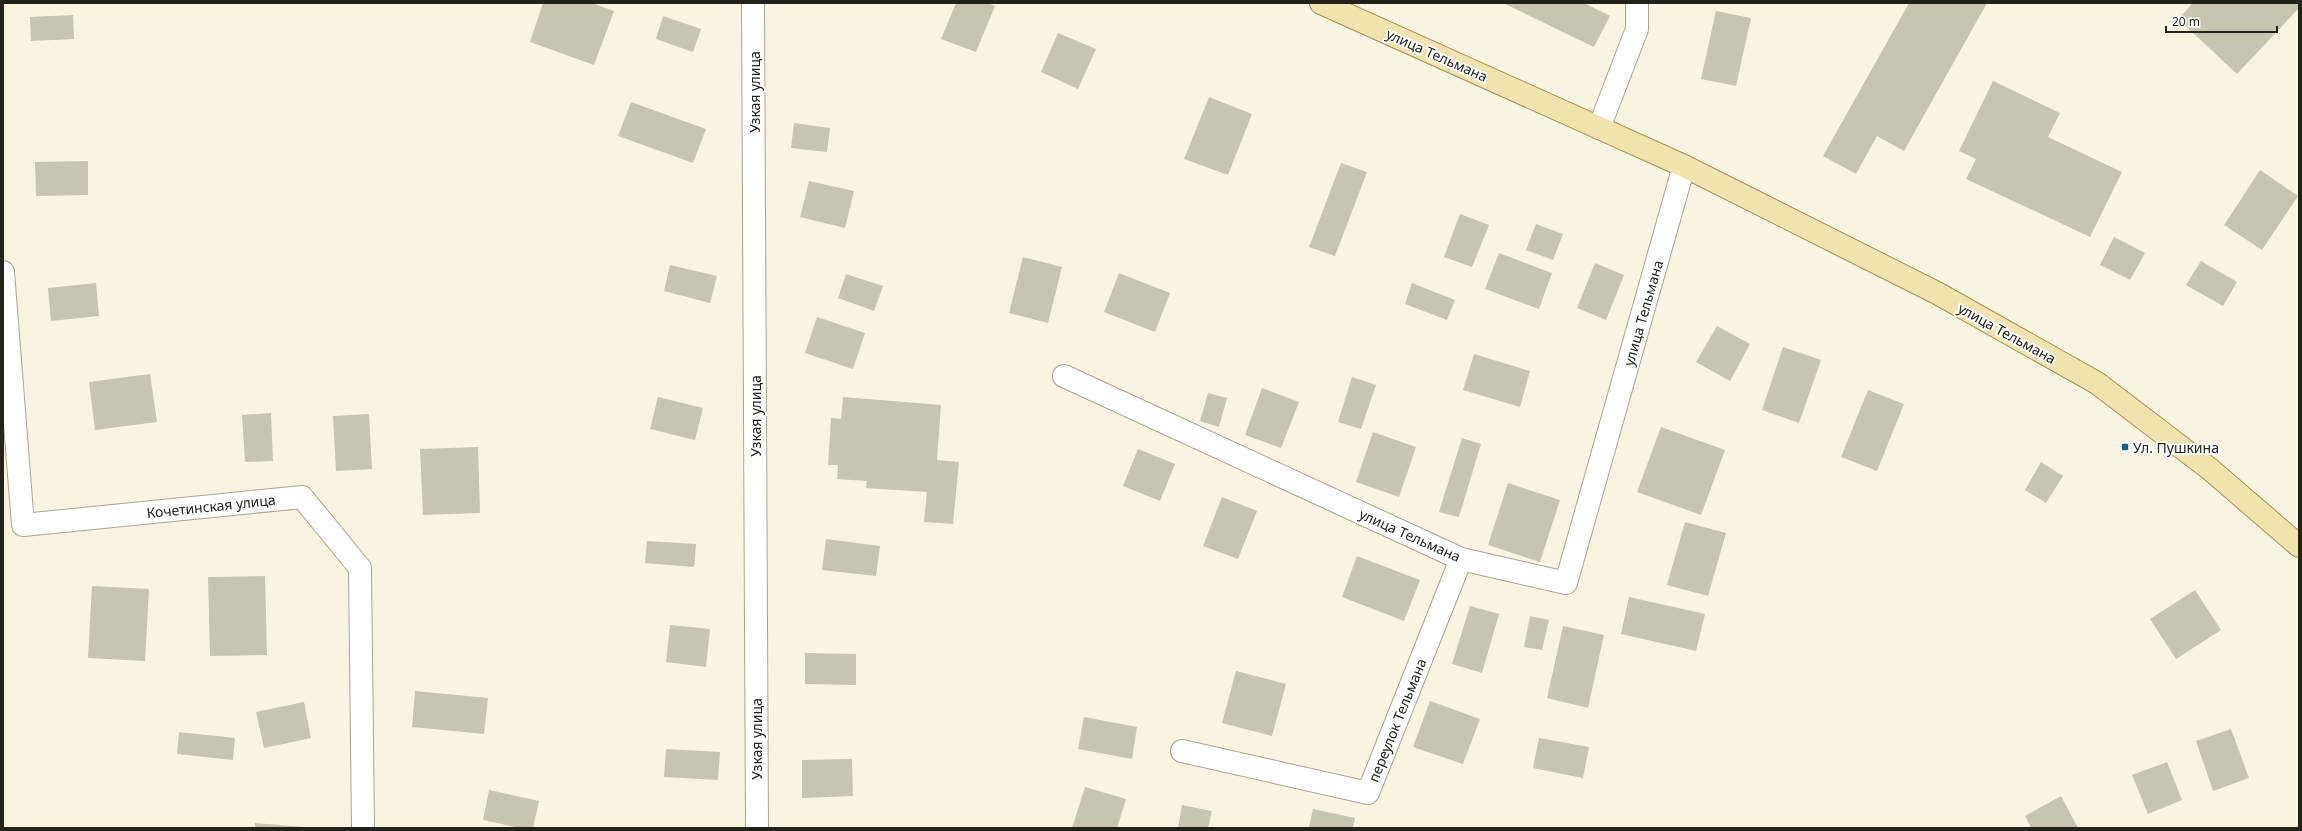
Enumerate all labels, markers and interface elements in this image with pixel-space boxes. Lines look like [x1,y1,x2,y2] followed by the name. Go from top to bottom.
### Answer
[2166,8,2277,34] scale bar
[2172,13,2200,30] text: 20 m
[1383,24,1491,86] street label: улица Тельмана
[745,51,764,133] street label: Узкая улица
[1619,258,1667,368] street label: улица Тельмана
[1955,298,2059,368] street label: улица Тельмана
[746,375,765,457] street label: Узкая улица
[2133,438,2219,457] place label: Ул. Пушкина
[2120,442,2130,452] marker: Ул. Пушкина
[146,490,276,522] street label: Кочетинская улица
[1356,504,1464,566] street label: улица Тельмана
[1364,655,1430,785] street label: переулок Тельмана
[747,698,766,780] street label: Узкая улица

